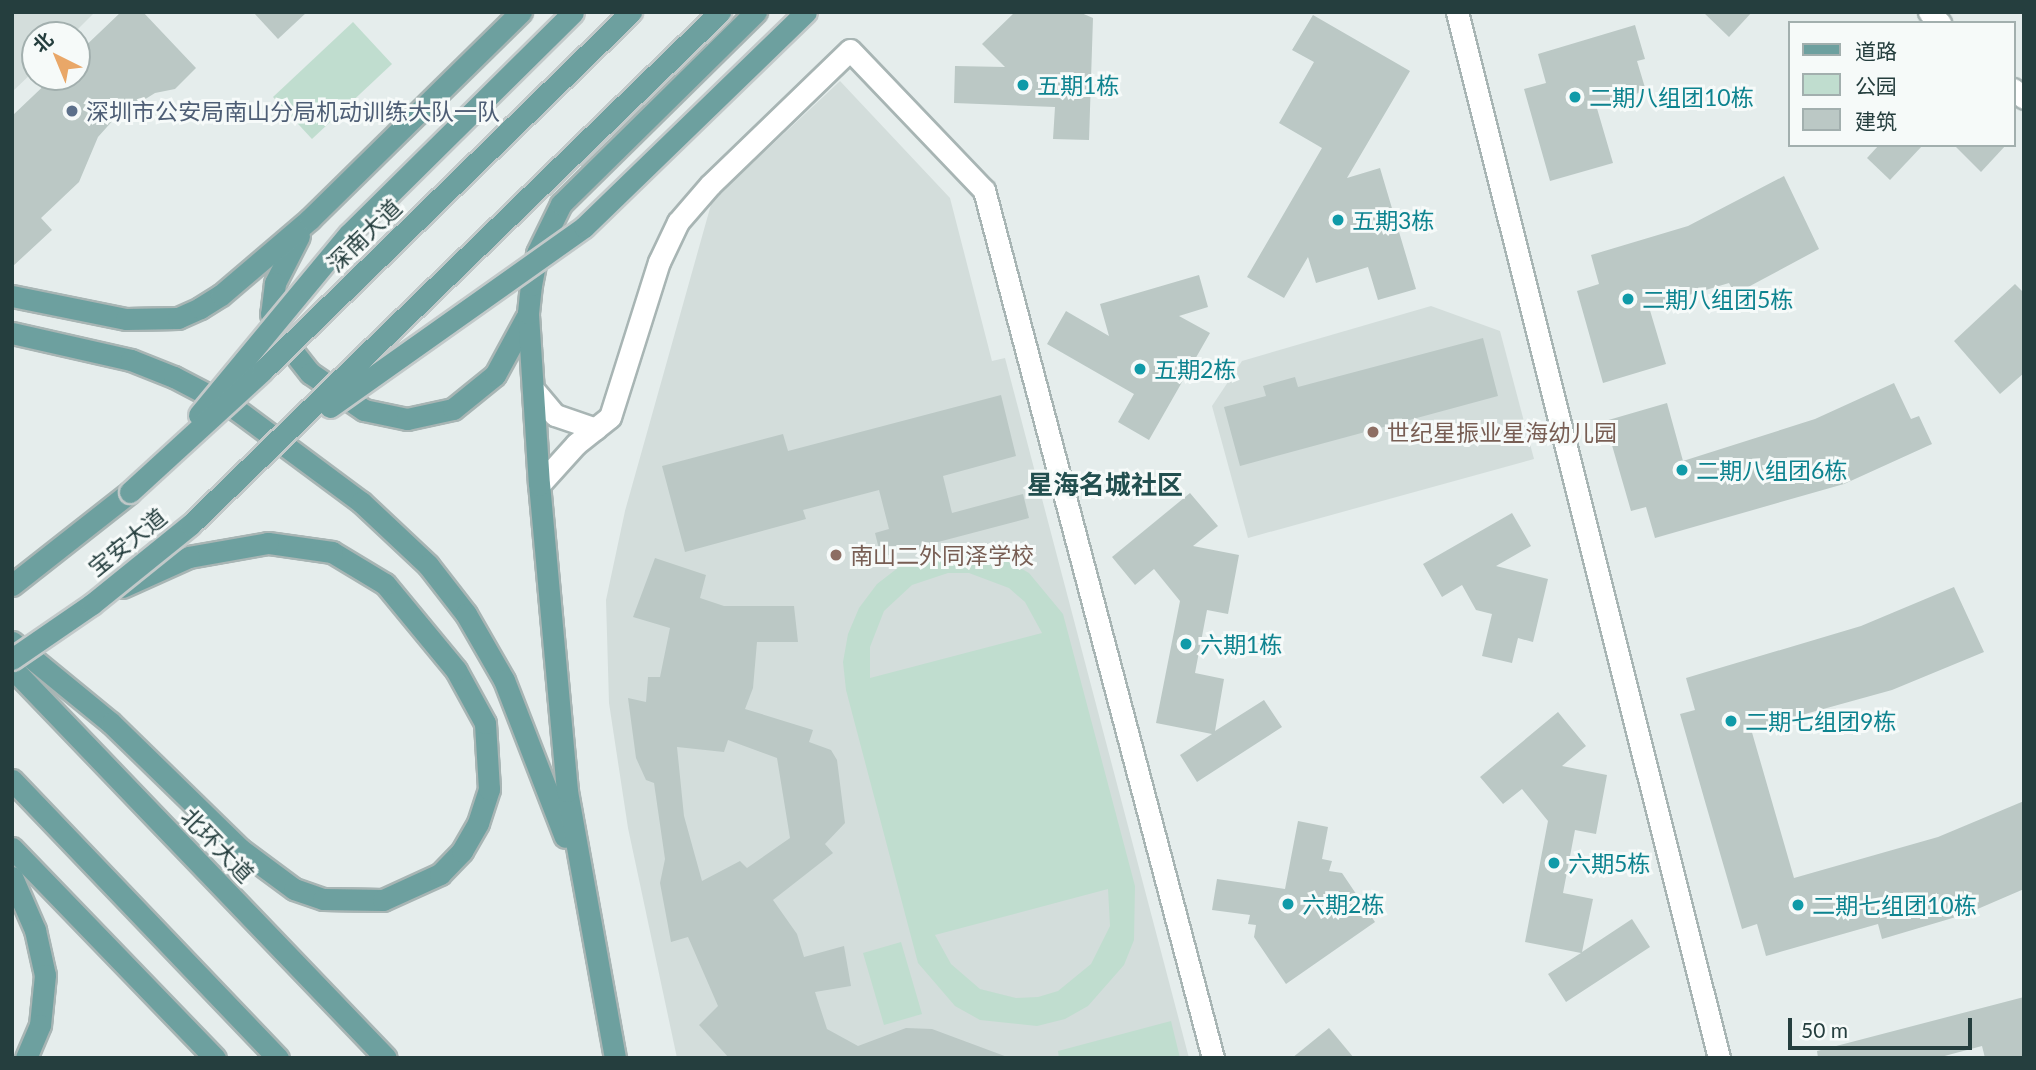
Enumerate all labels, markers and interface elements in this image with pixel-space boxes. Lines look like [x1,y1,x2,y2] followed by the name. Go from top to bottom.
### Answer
[21,21,91,91] north arrow
[1787,21,2015,147] legend
[28,27,57,57] text: 北
[1855,38,1897,63] text: 道路
[1037,71,1119,99] place label: 五期1栋
[1855,73,1897,98] text: 公园
[1015,77,1031,93] marker: 五期1栋
[1589,83,1754,111] place label: 二期八组团10栋
[1567,89,1583,105] marker: 二期八组团10栋
[86,97,500,125] place label: 深圳市公安局南山分局机动训练大队一队
[64,103,80,119] marker: 深圳市公安局南山分局机动训练大队一队
[1855,108,1897,133] text: 建筑
[321,193,407,277] street label: 深南大道
[1352,206,1434,234] place label: 五期3栋
[1330,212,1346,228] marker: 五期3栋
[1642,285,1793,313] place label: 二期八组团5栋
[1620,291,1636,307] marker: 二期八组团5栋
[1154,355,1236,383] place label: 五期2栋
[1132,361,1148,377] marker: 五期2栋
[1387,418,1617,446] place label: 世纪星振业星海幼儿园
[1365,424,1381,440] marker: 世纪星振业星海幼儿园
[1696,456,1847,484] place label: 二期八组团6栋
[1674,462,1690,478] marker: 二期八组团6栋
[1027,469,1183,501] district label: 星海名城社区
[83,502,171,582] street label: 宝安大道
[850,541,1034,569] place label: 南山二外同泽学校
[828,547,844,563] marker: 南山二外同泽学校
[1200,630,1282,658] place label: 六期1栋
[1178,636,1194,652] marker: 六期1栋
[1745,707,1896,735] place label: 二期七组团9栋
[1723,713,1739,729] marker: 二期七组团9栋
[176,802,260,888] street label: 北环大道
[1568,849,1650,877] place label: 六期5栋
[1546,855,1562,871] marker: 六期5栋
[1302,890,1384,918] place label: 六期2栋
[1812,891,1977,919] place label: 二期七组团10栋
[1280,896,1296,912] marker: 六期2栋
[1790,897,1806,913] marker: 二期七组团10栋
[1791,1004,1975,1048] scale bar
[1801,1017,1848,1042] text: 50 m

